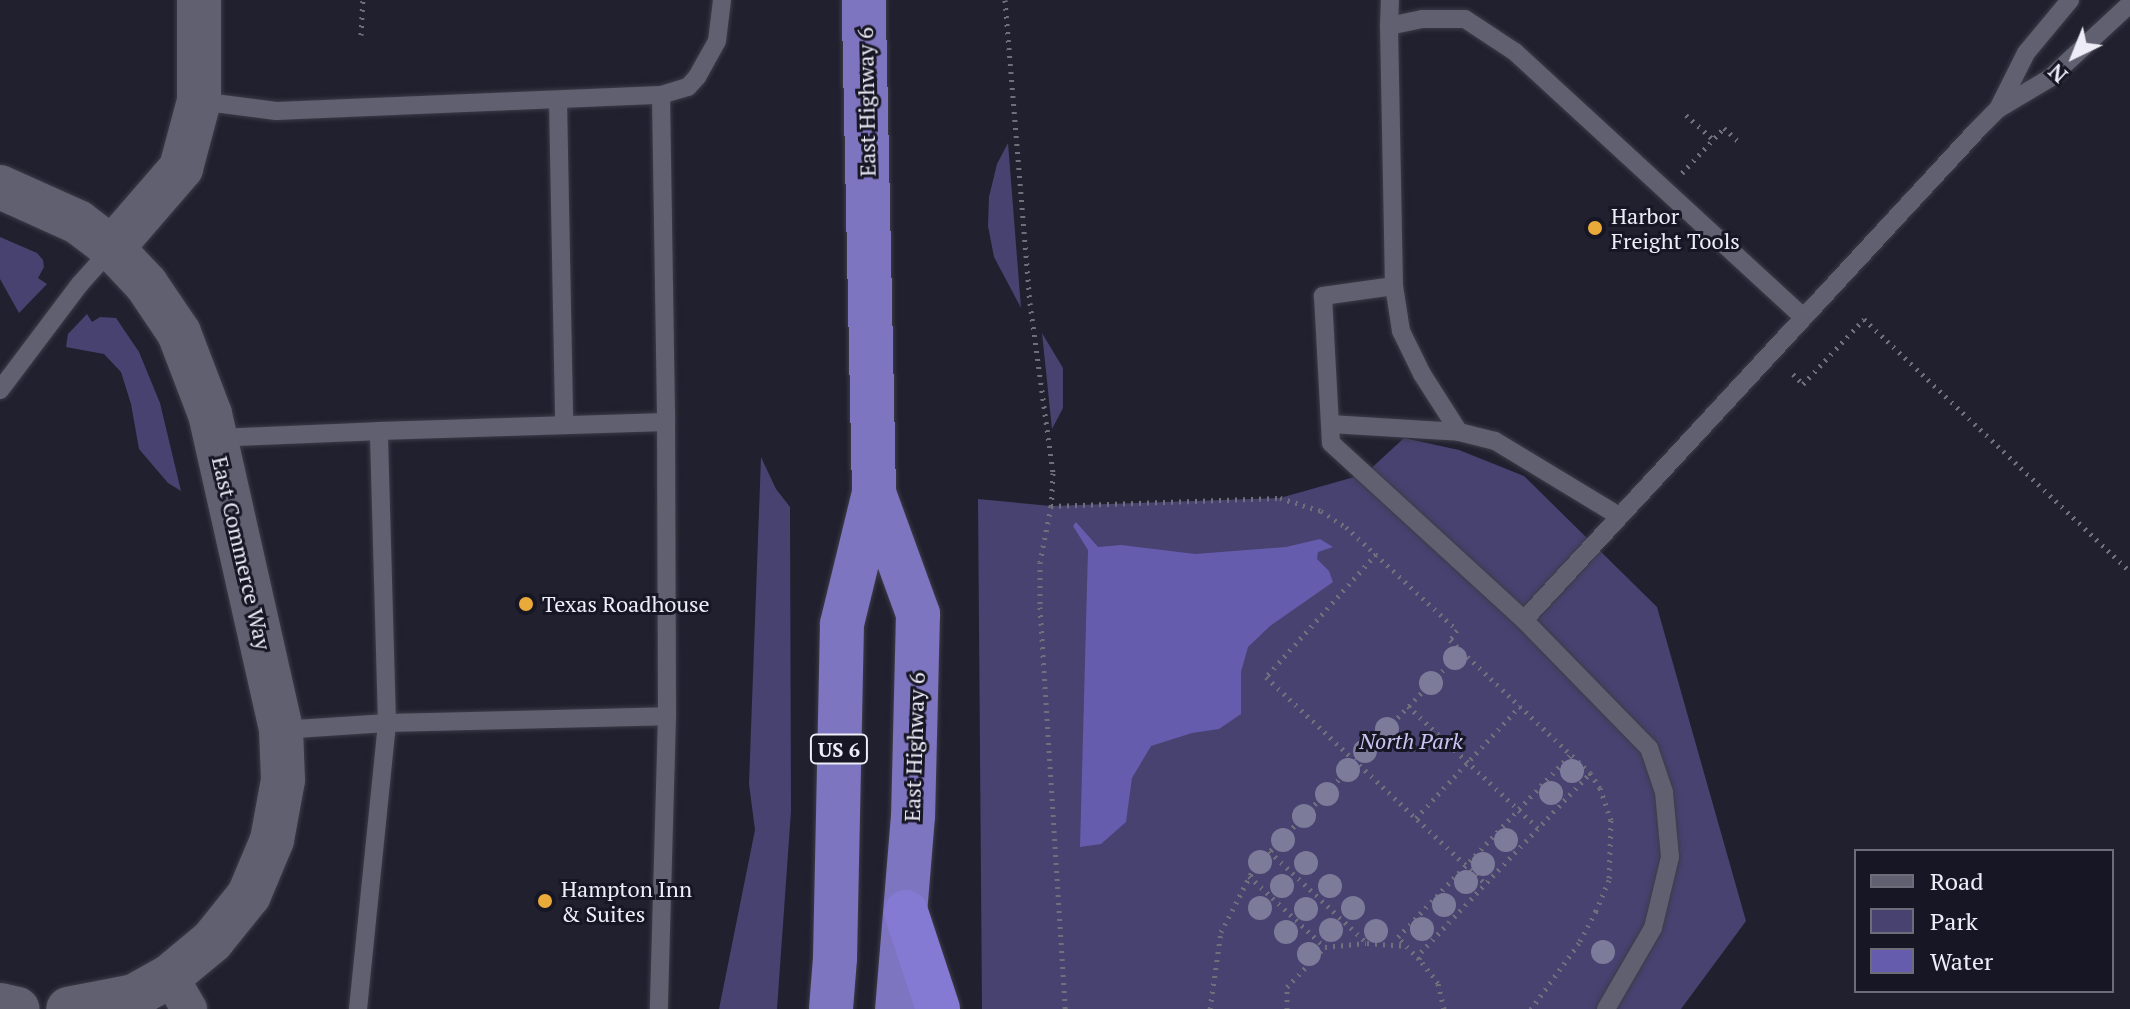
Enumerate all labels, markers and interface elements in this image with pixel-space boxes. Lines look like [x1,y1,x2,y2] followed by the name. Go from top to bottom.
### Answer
[2034,16,2114,96] north arrow
[851,27,881,177] street label: East Highway 6
[2041,58,2073,90] text: N
[1611,202,1740,254] place label: Harbor Freight Tools
[1586,219,1604,237] marker: Harbor Freight Tools
[207,454,277,652] street label: East Commerce Way
[542,591,710,617] place label: Texas Roadhouse
[517,595,535,613] marker: Texas Roadhouse
[898,672,930,822] street label: East Highway 6
[1359,728,1463,754] park label: North Park
[809,733,869,765] road number: US 6
[1854,849,2114,993] legend
[1930,865,1984,897] text: Road
[561,875,692,926] place label: Hampton Inn & Suites
[536,892,554,910] marker: Hampton Inn & Suites
[1930,905,1978,937] text: Park
[1930,945,1993,977] text: Water

